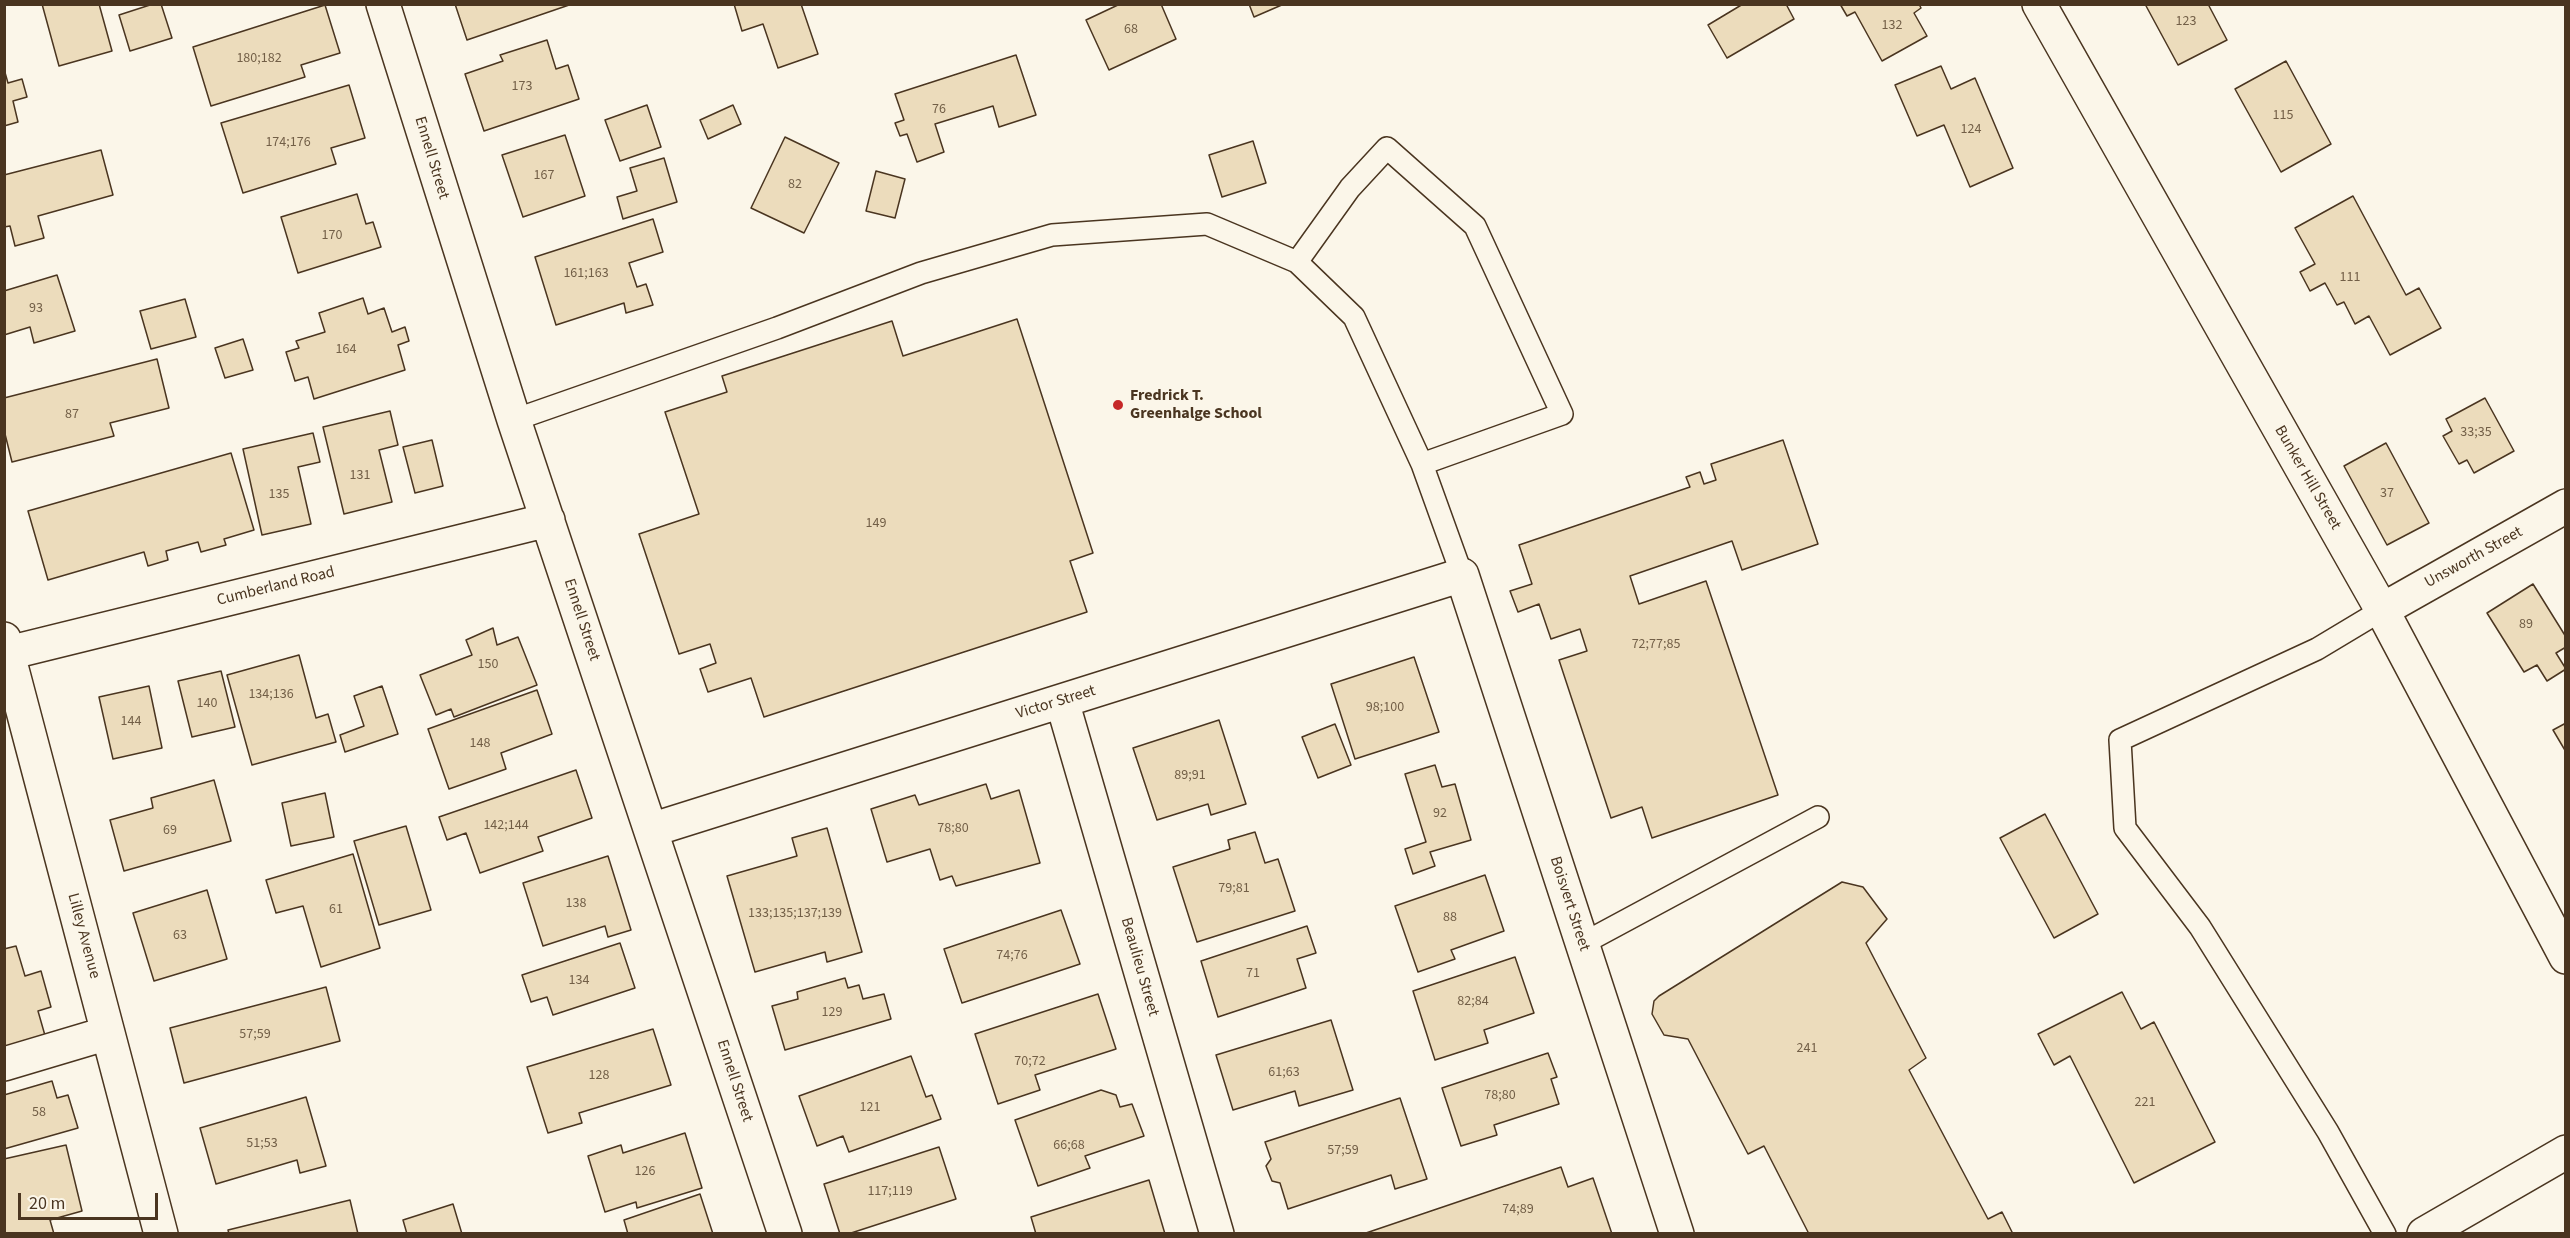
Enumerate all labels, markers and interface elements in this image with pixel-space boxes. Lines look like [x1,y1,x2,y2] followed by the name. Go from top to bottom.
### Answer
[2176,14,2196,30] house number: 123
[1882,18,1902,34] house number: 132
[1124,22,1138,38] house number: 68
[236,51,282,67] house number: 180;182
[512,79,532,95] house number: 173
[932,102,946,118] house number: 76
[2273,108,2293,124] house number: 115
[409,114,453,202] street label: Ennell Street
[1961,122,1981,138] house number: 124
[265,135,311,151] house number: 174;176
[534,168,554,184] house number: 167
[788,177,802,193] house number: 82
[322,228,342,244] house number: 170
[563,266,609,282] house number: 161;163
[2340,270,2360,286] house number: 111
[29,301,43,317] house number: 93
[336,342,356,358] house number: 164
[1130,386,1262,424] place label: Fredrick T. Greenhalge School
[1111,398,1125,412] marker: Fredrick T. Greenhalge School
[65,407,79,423] house number: 87
[2269,423,2345,533] street label: Bunker Hill Street
[2460,425,2492,441] house number: 33;35
[350,468,370,484] house number: 131
[2380,486,2394,502] house number: 37
[269,487,289,503] house number: 135
[866,516,886,532] house number: 149
[2422,523,2526,593] street label: Unsworth Street
[215,563,337,611] street label: Cumberland Road
[559,576,603,664] street label: Ennell Street
[2519,617,2533,633] house number: 89
[1632,637,1680,653] house number: 72;77;85
[478,657,498,673] house number: 150
[1014,682,1098,724] street label: Victor Street
[248,687,294,703] house number: 134;136
[197,696,217,712] house number: 140
[1366,700,1404,716] house number: 98;100
[121,714,141,730] house number: 144
[470,736,490,752] house number: 148
[1174,768,1206,784] house number: 89;91
[1433,806,1447,822] house number: 92
[483,818,529,834] house number: 142;144
[937,821,969,837] house number: 78;80
[163,823,177,839] house number: 69
[1545,854,1593,954] street label: Boisvert Street
[1218,881,1250,897] house number: 79;81
[62,891,104,981] street label: Lilley Avenue
[566,896,586,912] house number: 138
[329,902,343,918] house number: 61
[748,906,842,922] house number: 133;135;137;139
[1443,910,1457,926] house number: 88
[1116,915,1162,1019] street label: Beaulieu Street
[173,928,187,944] house number: 63
[996,948,1028,964] house number: 74;76
[1246,966,1260,982] house number: 71
[569,973,589,989] house number: 134
[1457,994,1489,1010] house number: 82;84
[822,1005,842,1021] house number: 129
[239,1027,271,1043] house number: 57;59
[712,1037,756,1125] street label: Ennell Street
[1797,1041,1817,1057] house number: 241
[1014,1054,1046,1070] house number: 70;72
[1268,1065,1300,1081] house number: 61;63
[589,1068,609,1084] house number: 128
[1484,1088,1516,1104] house number: 78;80
[2135,1095,2155,1111] house number: 221
[860,1100,880,1116] house number: 121
[32,1105,46,1121] house number: 58
[246,1136,278,1152] house number: 51;53
[1053,1138,1085,1154] house number: 66;68
[1327,1143,1359,1159] house number: 57;59
[635,1164,655,1180] house number: 126
[21,1181,160,1219] scale bar
[867,1184,913,1200] house number: 117;119
[29,1191,65,1216] text: 20 m
[1502,1202,1534,1218] house number: 74;89

